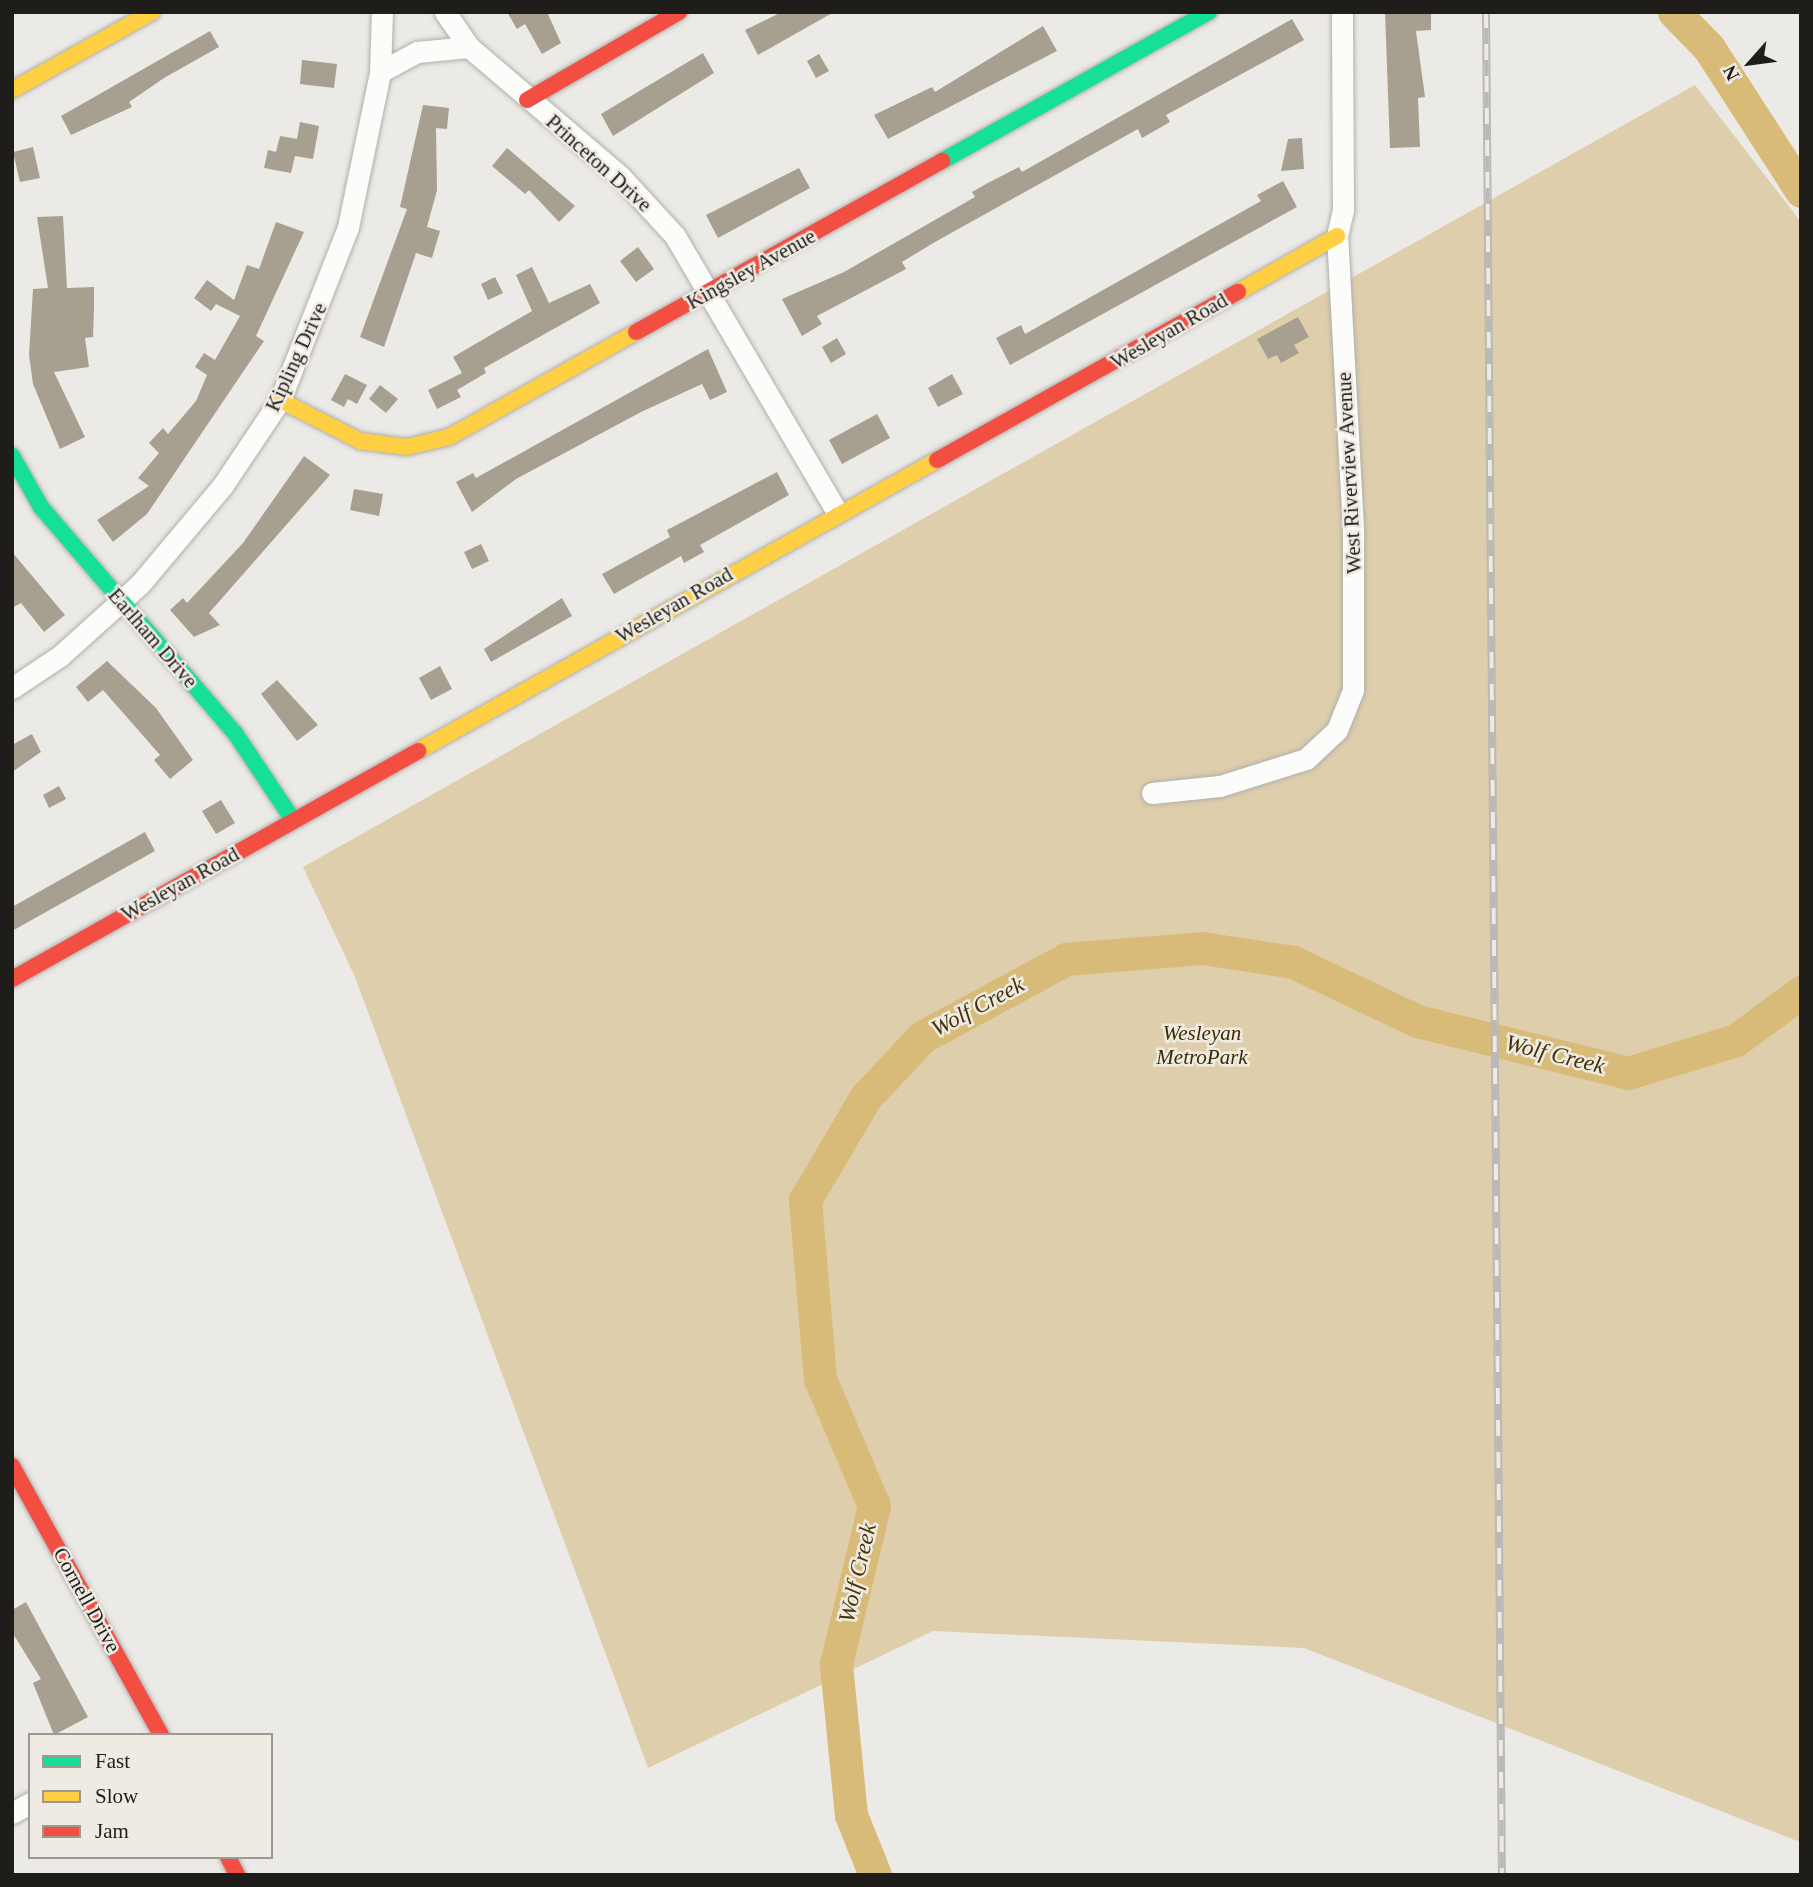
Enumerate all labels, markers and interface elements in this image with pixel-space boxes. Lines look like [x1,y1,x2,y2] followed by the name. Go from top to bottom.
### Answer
[1715,28,1785,98] north arrow
[1719,62,1744,84] text: N
[541,109,657,217] street label: Princeton Drive
[682,223,820,315] street label: Kingsley Avenue
[1106,287,1232,375] street label: Wesleyan Road
[260,299,332,415] street label: Kipling Drive
[1331,371,1367,575] street label: West Riverview Avenue
[611,561,737,649] street label: Wesleyan Road
[103,583,203,693] street label: Earlham Drive
[117,841,243,927] street label: Wesleyan Road
[927,971,1029,1043] water label: Wolf Creek
[1156,1020,1248,1070] park label: Wesleyan MetroPark
[1503,1029,1607,1081] water label: Wolf Creek
[833,1521,883,1625] water label: Wolf Creek
[48,1543,126,1657] street label: Cornell Drive
[28,1733,273,1859] legend
[95,1749,130,1773] text: Fast
[95,1784,138,1808] text: Slow
[95,1819,129,1843] text: Jam

